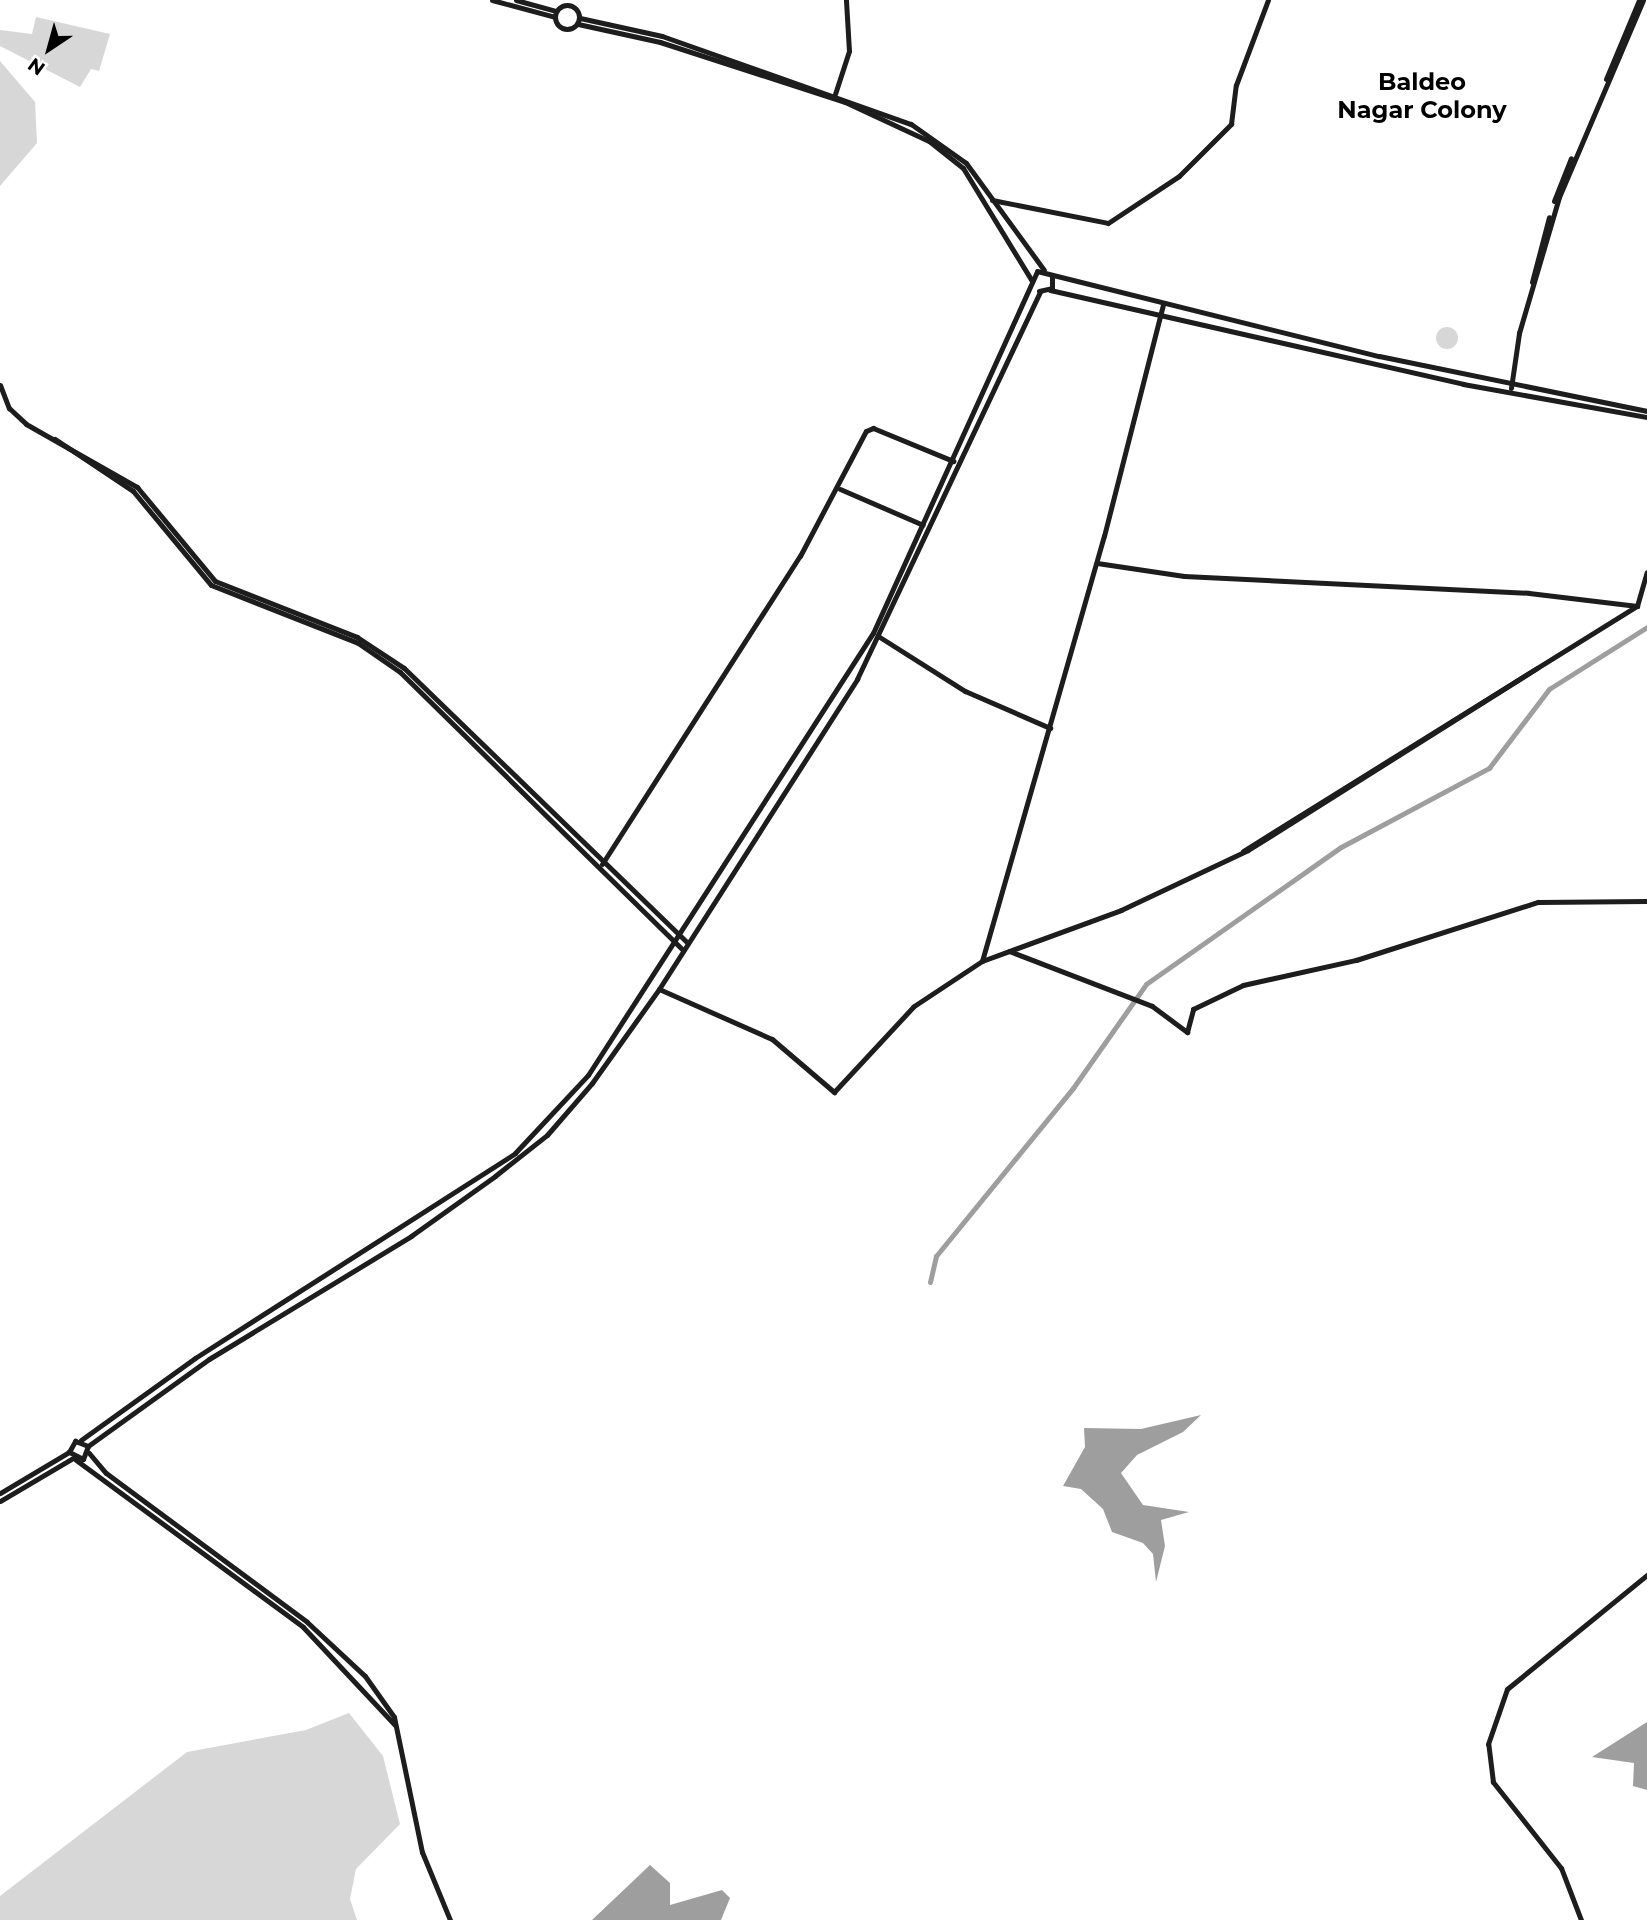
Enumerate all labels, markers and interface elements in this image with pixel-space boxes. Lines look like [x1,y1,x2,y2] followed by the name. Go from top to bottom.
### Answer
[14,14,84,84] north arrow
[23,53,49,80] text: N
[1337,68,1507,124] district label: Baldeo Nagar Colony

